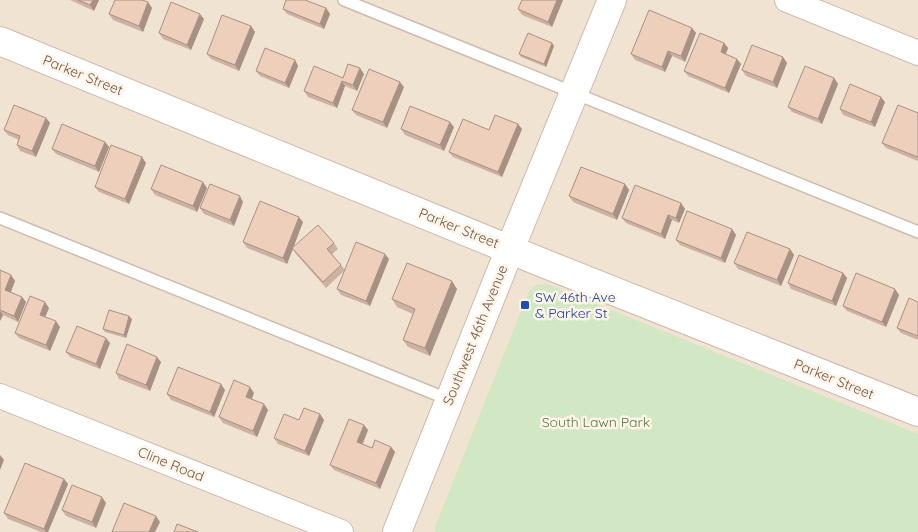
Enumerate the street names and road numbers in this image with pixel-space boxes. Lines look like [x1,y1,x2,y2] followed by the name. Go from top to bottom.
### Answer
[40,51,126,99] street label: Parker Street
[416,204,502,252] street label: Parker Street
[439,262,511,408] street label: Southwest 46th Avenue
[791,355,877,403] street label: Parker Street
[135,443,207,485] street label: Cline Road

